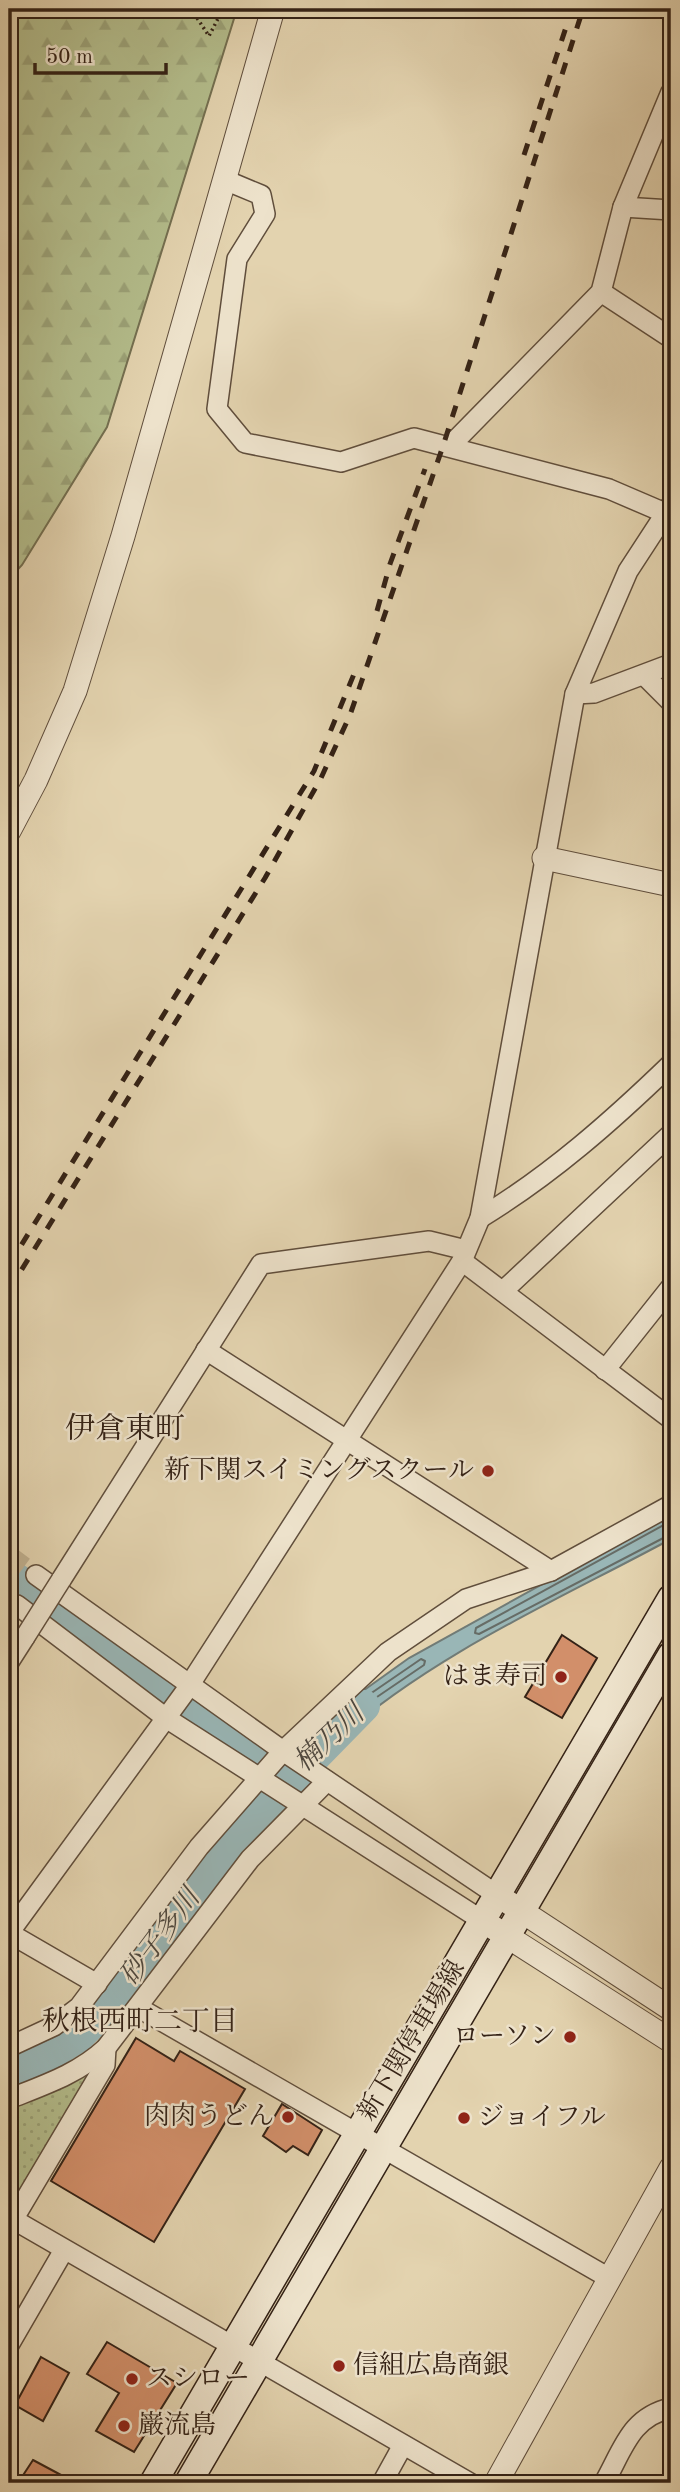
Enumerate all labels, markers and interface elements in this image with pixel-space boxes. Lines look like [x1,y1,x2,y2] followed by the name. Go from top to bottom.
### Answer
[35,32,166,76] scale bar
[46,47,93,68] text: 50 m
[65,1412,185,1445] district label: 伊倉東町
[164,1456,474,1484] place label: 新下関スイミングスクール
[480,1463,496,1479] marker: 新下関スイミングスクール
[443,1662,547,1690] place label: はま寿司
[553,1669,569,1685] marker: はま寿司
[288,1696,372,1778] water label: 楠乃川
[114,1881,208,1991] water label: 砂子多川
[352,1955,470,2126] street label: 新下関停車場線
[42,2006,238,2037] district label: 秋根西町二丁目
[453,2024,556,2050] place label: ローソン
[562,2029,578,2045] marker: ローソン
[144,2102,274,2130] place label: 肉肉うどん
[478,2104,606,2131] place label: ジョイフル
[280,2109,296,2125] marker: 肉肉うどん
[456,2110,472,2126] marker: ジョイフル
[353,2351,509,2379] place label: 信組広島商銀
[331,2358,347,2374] marker: 信組広島商銀
[146,2366,250,2392] place label: スシロー
[124,2371,140,2387] marker: スシロー
[138,2411,216,2439] place label: 巌流島
[116,2418,132,2434] marker: 巌流島

